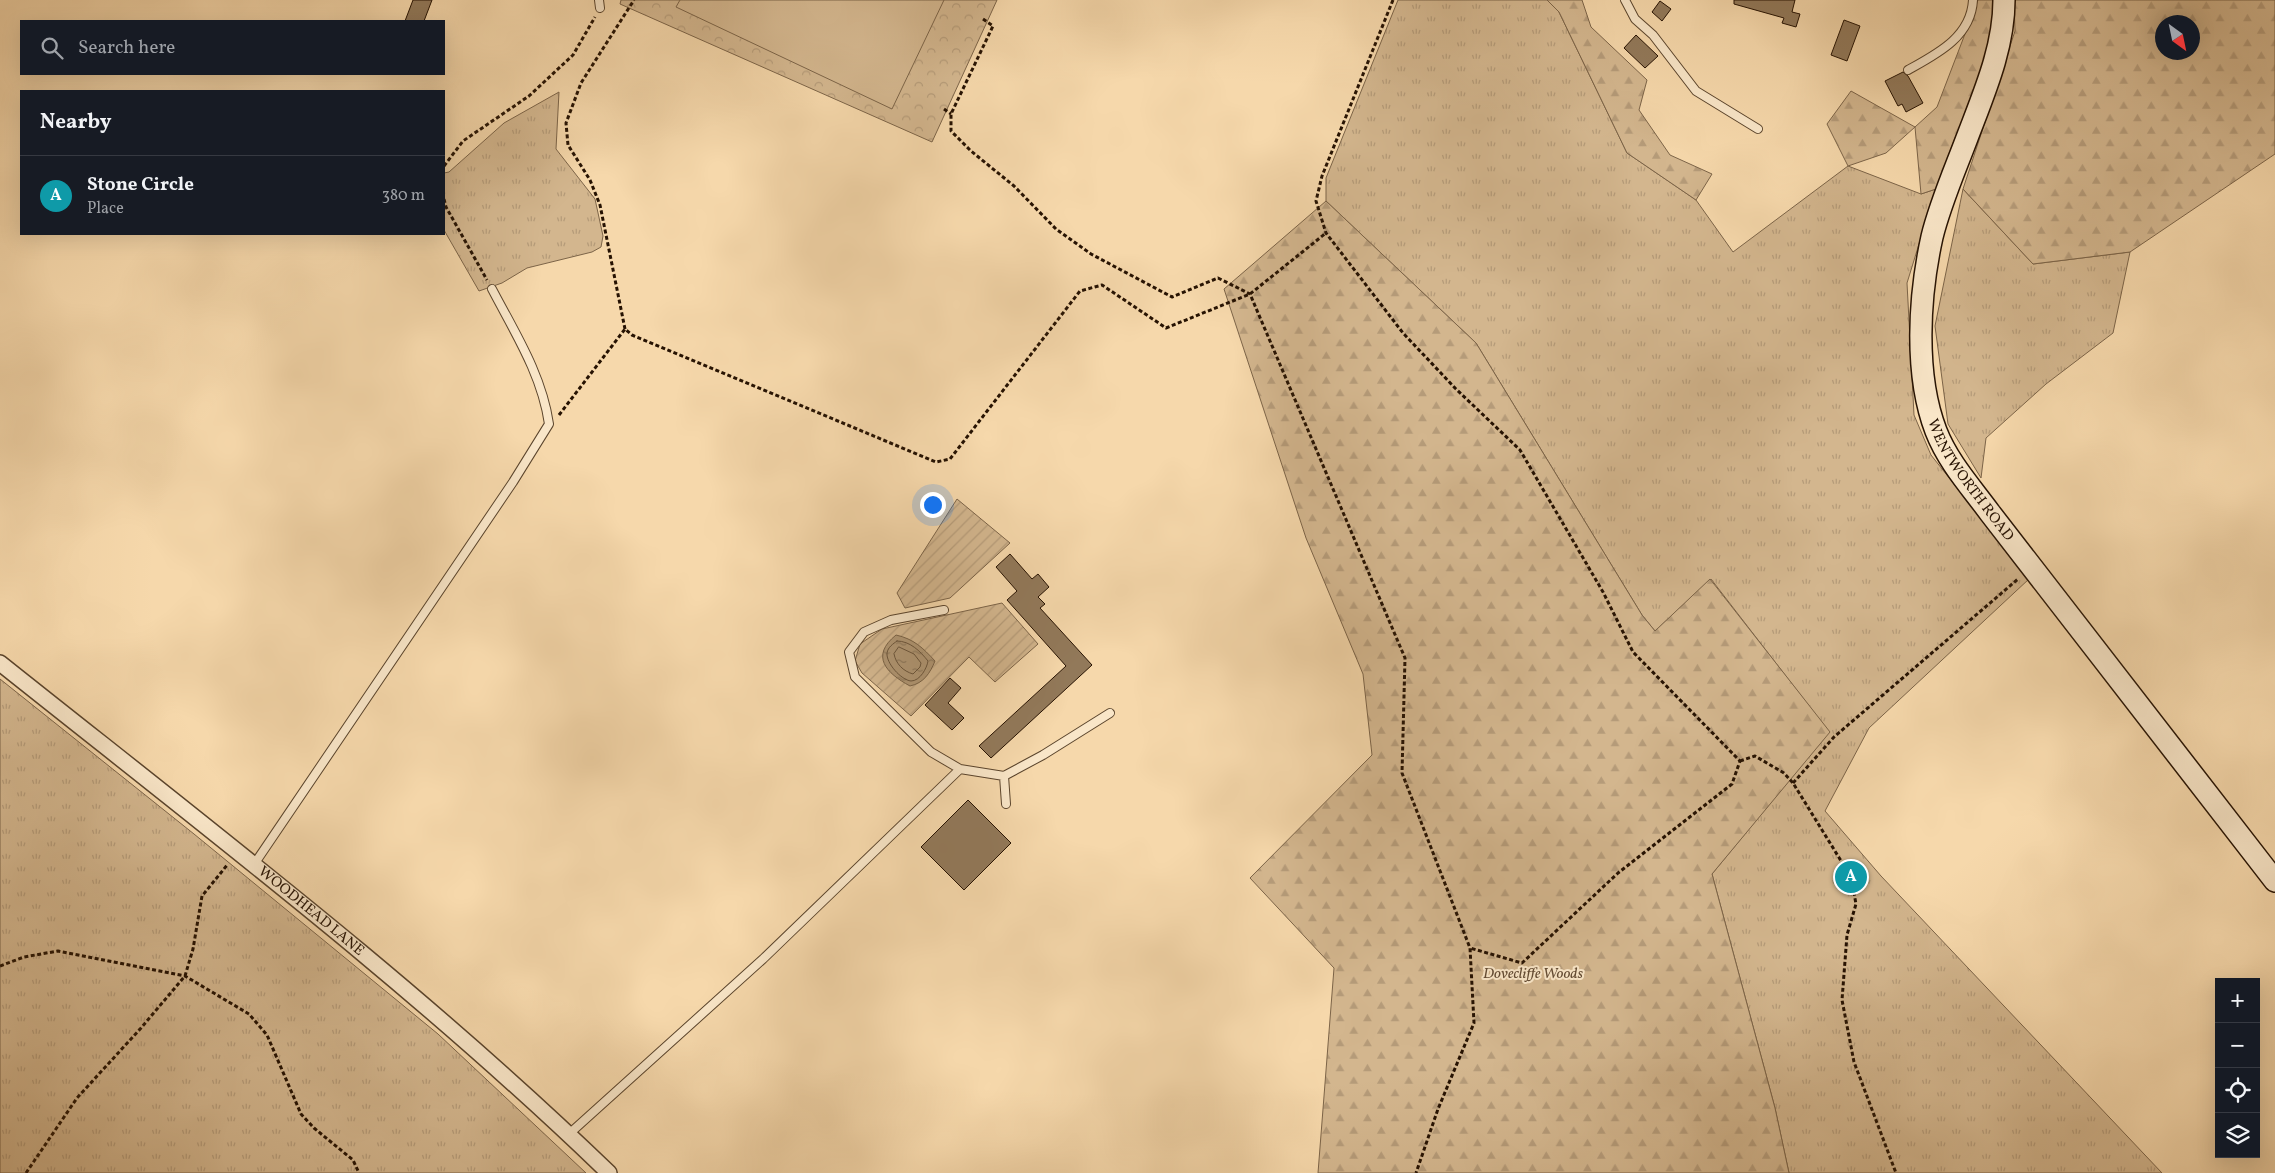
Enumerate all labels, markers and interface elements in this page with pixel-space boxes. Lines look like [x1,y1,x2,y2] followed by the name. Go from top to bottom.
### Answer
[2155,15,2200,60] north arrow
[20,20,445,75] search box
[38,34,66,62] icon: search
[78,35,175,61] text: Search here
[40,108,111,137] text: Nearby
[87,172,194,198] text: Stone Circle
[50,185,62,207] text: A
[382,185,425,207] text: 380 m
[87,198,124,220] text: Place
[1922,416,2019,546] street label: WENTWORTH ROAD
[920,492,946,518] your location
[1835,858,1867,896] pin: A
[254,862,369,961] street label: WOODHEAD LANE
[1483,964,1583,985] park label: Dovecliffe Woods
[2215,978,2260,1158] map controls
[2215,978,2260,1023] button: +
[2215,1023,2260,1068] button: −
[2215,1068,2260,1113] button: locate
[2215,1113,2260,1158] button: layers

